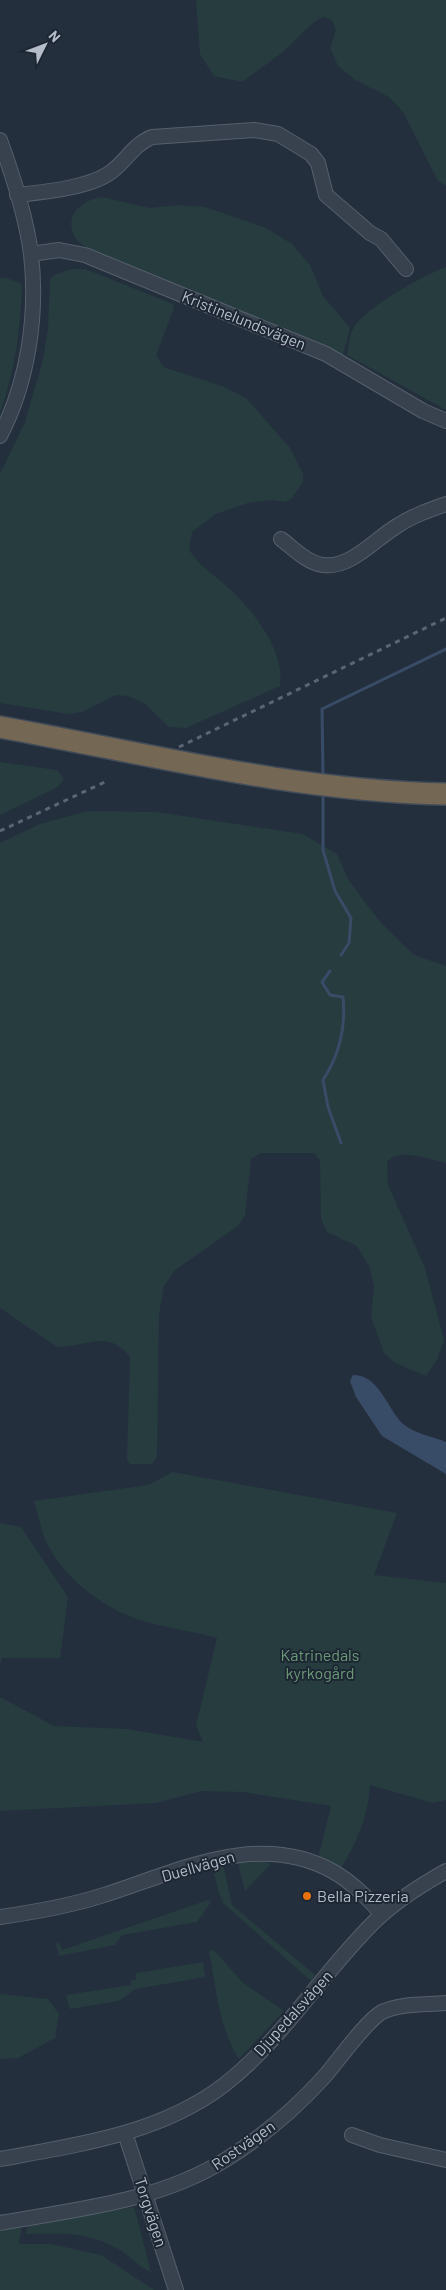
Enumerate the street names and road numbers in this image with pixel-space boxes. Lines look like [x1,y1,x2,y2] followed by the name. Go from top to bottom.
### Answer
[179,286,309,353] street label: Kristinelundsvägen
[159,1846,237,1885] street label: Duellvägen
[249,1966,336,2059] street label: Djupedalsvägen
[207,2116,278,2173] street label: Rostvägen
[131,2175,172,2249] street label: Torgvägen

